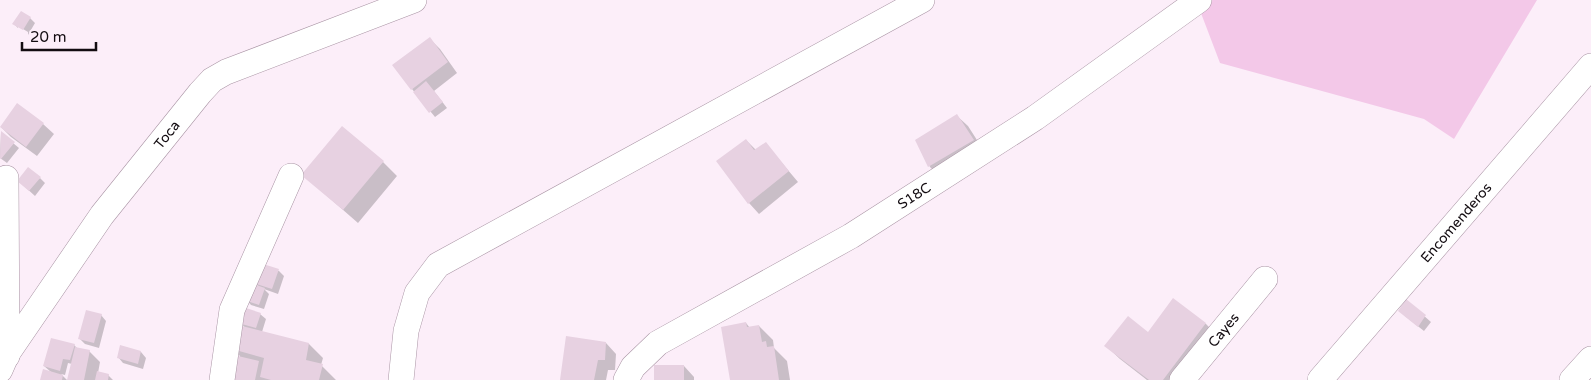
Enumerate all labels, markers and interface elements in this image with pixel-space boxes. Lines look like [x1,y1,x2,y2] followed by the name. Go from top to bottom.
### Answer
[22,20,96,52] scale bar
[30,28,67,46] text: 20 m
[150,117,183,152] street label: Toca
[894,179,934,212] street label: S18C
[1417,179,1495,266] street label: Encomenderos
[1204,309,1243,350] street label: Cayes

